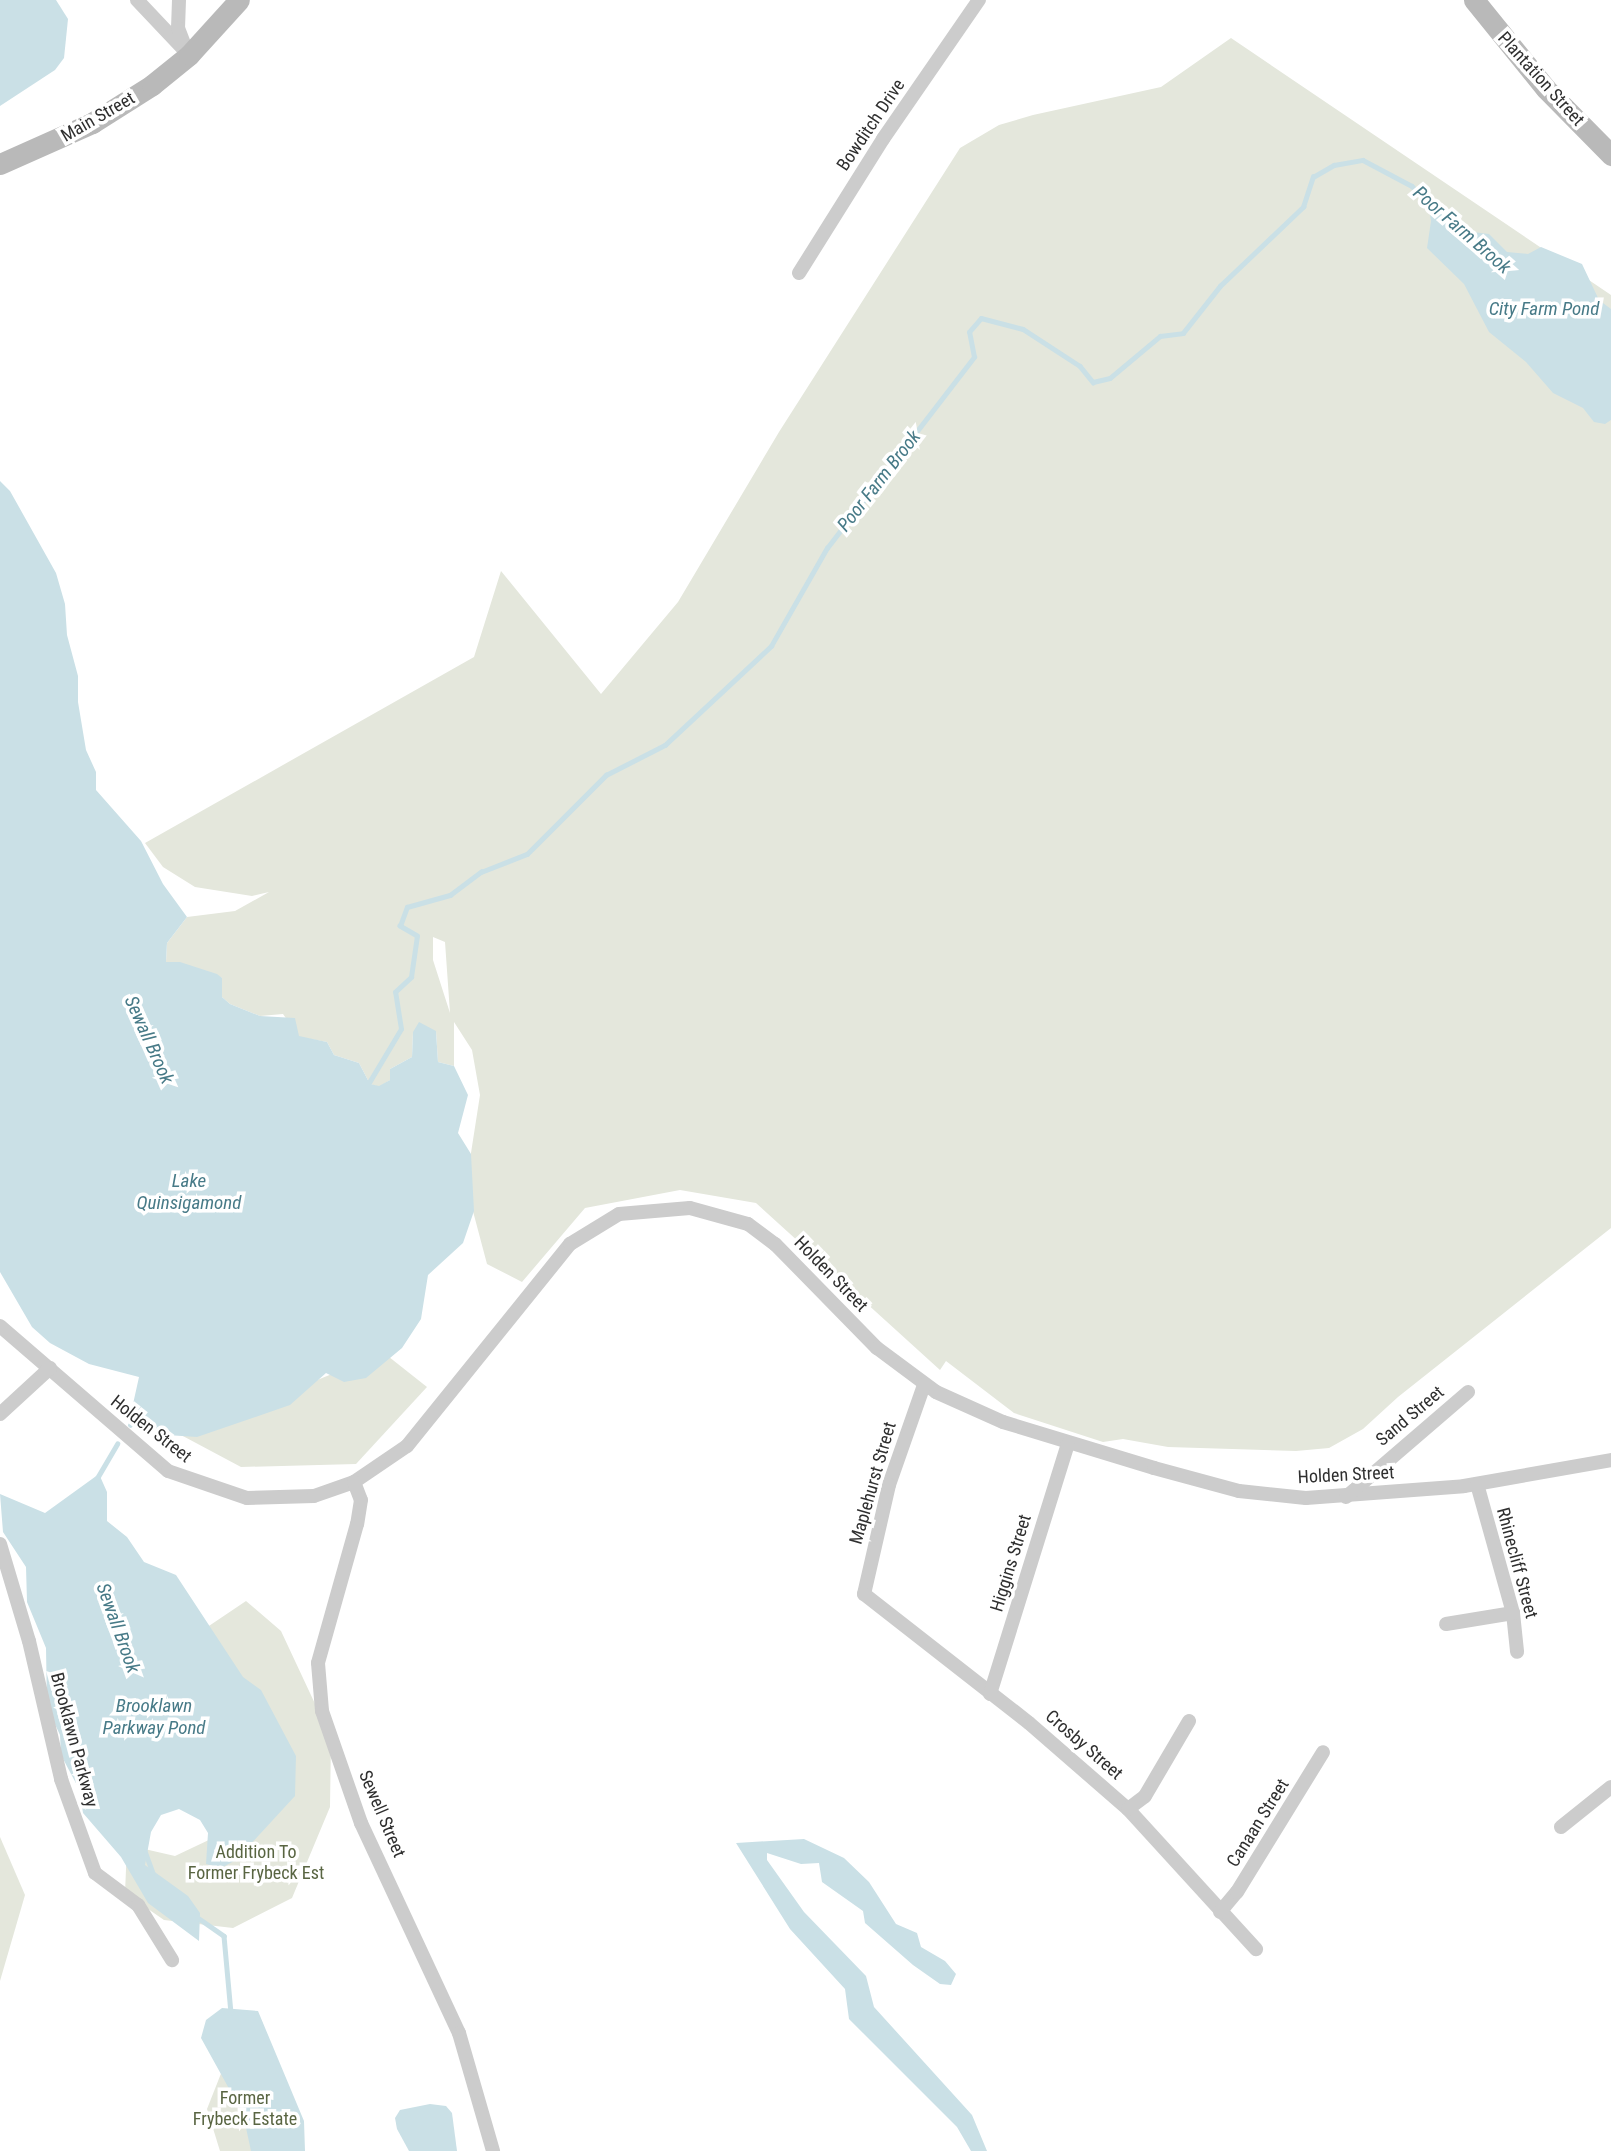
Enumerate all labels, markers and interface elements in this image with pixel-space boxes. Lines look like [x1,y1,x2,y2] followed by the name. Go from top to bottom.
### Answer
[1493,28,1589,130] street label: Plantation Street
[832,75,910,175] street label: Bowditch Drive
[57,87,139,147] street label: Main Street
[1408,181,1516,279] water label: Poor Farm Brook
[1489,298,1599,320] water label: City Farm Pond
[832,426,926,536] water label: Poor Farm Brook
[119,992,179,1088] water label: Sewall Brook
[137,1170,241,1214] water label: Lake Quinsigamond
[790,1232,872,1316] street label: Holden Street
[1372,1381,1448,1451] street label: Sand Street
[106,1391,196,1467] street label: Holden Street
[845,1419,901,1547] street label: Maplehurst Street
[1297,1462,1395,1488] street label: Holden Street
[1492,1505,1542,1621] street label: Rhinecliff Street
[986,1512,1036,1614] street label: Higgins Street
[91,1580,145,1676] water label: Sewall Brook
[46,1670,102,1810] street label: Brooklawn Parkway
[103,1695,205,1739] water label: Brooklawn Parkway Pond
[1041,1706,1127,1784] street label: Crosby Street
[354,1767,410,1861] street label: Sewell Street
[1222,1775,1294,1871] street label: Canaan Street
[188,1842,324,1884] park label: Addition To Former Frybeck Est
[193,2088,297,2130] park label: Former Frybeck Estate

